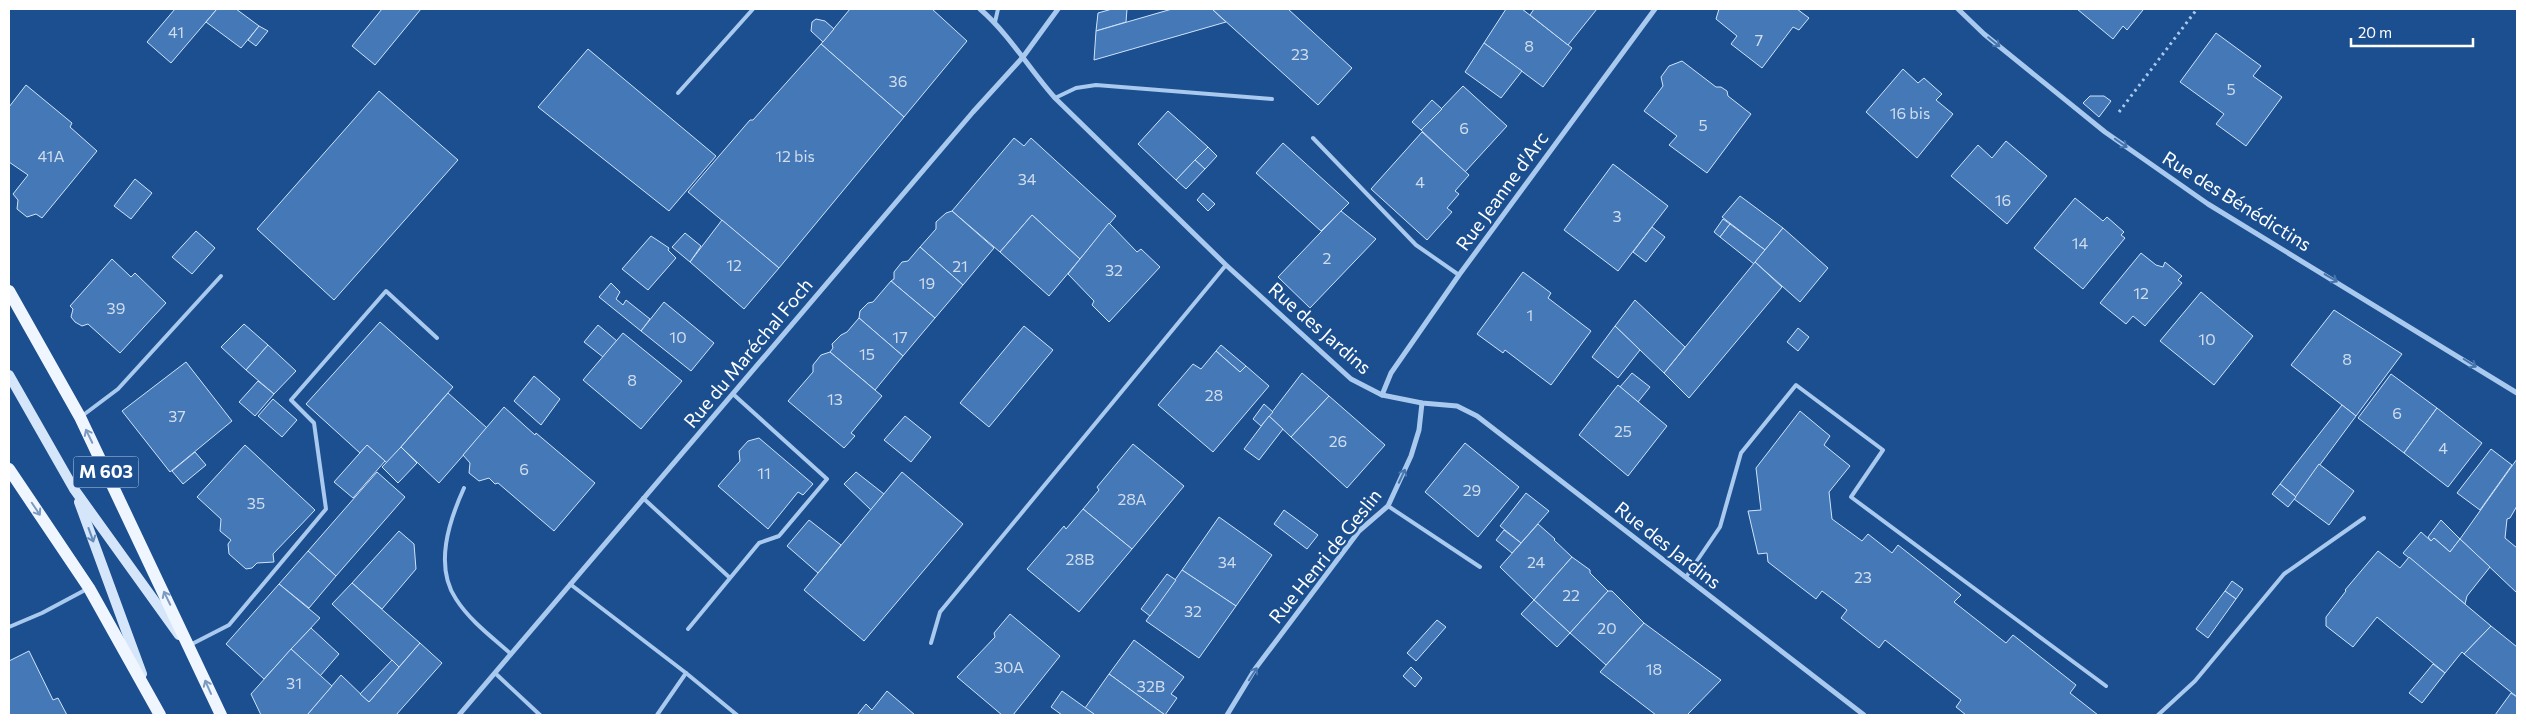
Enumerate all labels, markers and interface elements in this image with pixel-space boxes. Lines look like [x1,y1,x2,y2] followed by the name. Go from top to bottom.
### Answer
[2351,15,2474,47] scale bar
[168,22,184,41] house number: 41
[2358,23,2392,41] text: 20 m
[1755,30,1763,49] house number: 7
[1524,36,1534,55] house number: 8
[1987,36,2000,47] one-way arrow
[1291,44,1309,63] house number: 23
[889,71,907,90] house number: 36
[2226,79,2236,98] house number: 5
[1890,103,1930,122] house number: 16 bis
[1698,115,1708,134] house number: 5
[1459,118,1469,137] house number: 6
[1451,127,1552,255] street label: Rue Jeanne d'Arc
[2113,138,2127,148] one-way arrow
[38,146,65,165] house number: 41A
[775,146,815,165] house number: 12 bis
[2159,146,2316,256] street label: Rue des Bénédictins
[1018,169,1037,188] house number: 34
[1415,172,1425,191] house number: 4
[1995,190,2011,209] house number: 16
[1612,206,1622,225] house number: 3
[2072,233,2089,252] house number: 14
[1323,248,1332,267] house number: 2
[726,255,742,274] house number: 12
[952,256,968,275] house number: 21
[1105,260,1123,279] house number: 32
[678,273,817,432] street label: Rue du Maréchal Foch
[919,273,935,292] house number: 19
[2324,273,2338,283] one-way arrow
[1264,277,1376,378] street label: Rue des Jardins
[2133,283,2149,302] house number: 12
[107,298,125,317] house number: 39
[1527,305,1533,324] house number: 1
[669,327,687,346] house number: 10
[892,327,908,346] house number: 17
[2198,329,2216,348] house number: 10
[859,344,875,363] house number: 15
[2342,349,2352,368] house number: 8
[2462,358,2476,368] one-way arrow
[627,370,637,389] house number: 8
[1205,385,1223,404] house number: 28
[827,389,843,408] house number: 13
[2392,403,2402,422] house number: 6
[168,406,186,425] house number: 37
[1614,421,1632,440] house number: 25
[84,429,93,444] one-way arrow
[1329,431,1347,450] house number: 26
[2438,438,2448,457] house number: 4
[74,457,138,488] road number: M 603
[519,459,529,478] house number: 6
[757,463,771,482] house number: 11
[1398,469,1407,484] one-way arrow
[1463,480,1481,499] house number: 29
[1263,484,1386,627] street label: Rue Henri de Geslin
[1117,489,1147,508] house number: 28A
[247,493,265,512] house number: 35
[1611,496,1726,593] street label: Rue des Jardins
[31,502,41,516] one-way arrow
[87,527,96,542] one-way arrow
[1066,549,1094,568] house number: 28B
[1218,552,1237,571] house number: 34
[1527,552,1545,571] house number: 24
[1854,567,1872,586] house number: 23
[1562,585,1580,604] house number: 22
[162,591,172,606] one-way arrow
[1184,601,1202,620] house number: 32
[1597,618,1617,637] house number: 20
[994,657,1024,676] house number: 30A
[1646,659,1662,678] house number: 18
[1247,667,1258,681] one-way arrow
[286,673,302,692] house number: 31
[1137,676,1165,695] house number: 32B
[203,680,213,695] one-way arrow

